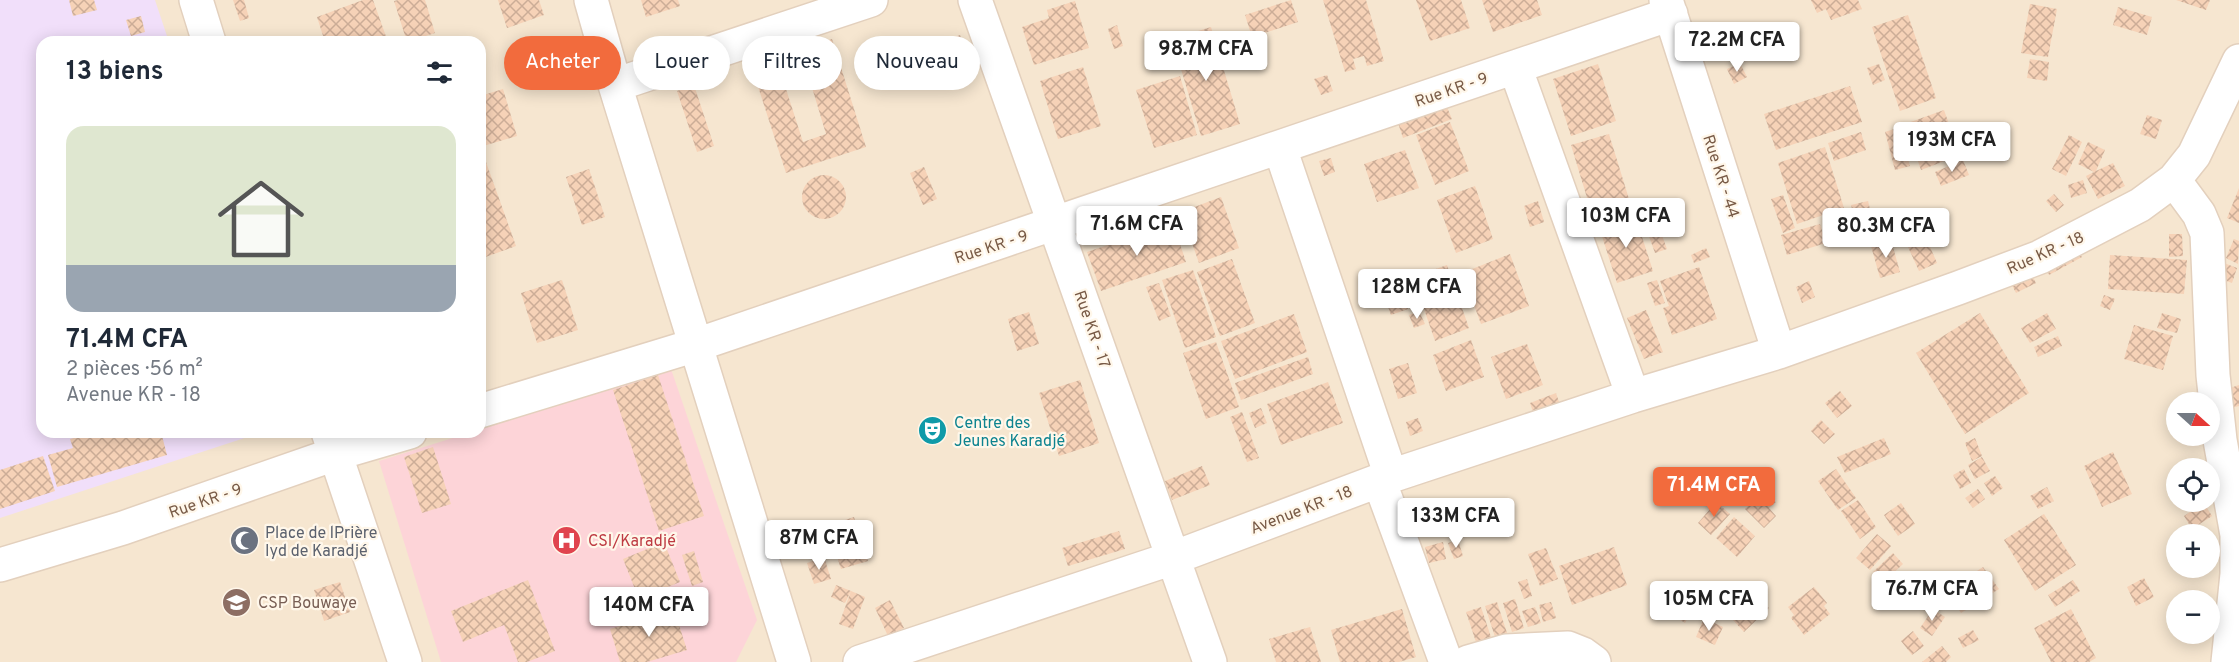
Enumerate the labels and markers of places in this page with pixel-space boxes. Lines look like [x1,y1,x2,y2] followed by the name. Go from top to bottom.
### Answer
[1668,22,1806,73] pin: 72.2M CFA
[1137,31,1275,82] pin: 98.7M CFA
[1890,122,2014,173] pin: 193M CFA
[1564,198,1688,249] pin: 103M CFA
[1068,206,1206,257] pin: 71.6M CFA
[1817,208,1955,259] pin: 80.3M CFA
[1355,269,1479,320] pin: 128M CFA
[954,414,1065,452] place label: Centre des Jeunes Karadjé
[917,415,949,447] theatre icon: Centre des Jeunes Karadjé
[1645,467,1783,518] pin: 71.4M CFA
[1394,498,1518,549] pin: 133M CFA
[764,520,874,571] pin: 87M CFA
[265,524,377,562] place label: Place de lPrière Iyd de Karadjé
[551,524,583,556] hospital icon: CSI/Karadjé
[228,525,260,557] mosque icon: Place de lPrière Iyd de Karadjé
[588,532,676,552] place label: CSI/Karadjé
[1863,571,2001,622] pin: 76.7M CFA
[1647,581,1771,632] pin: 105M CFA
[221,586,253,618] school or university icon: CSP Bouwaye
[587,587,711,638] pin: 140M CFA
[258,594,357,614] place label: CSP Bouwaye

